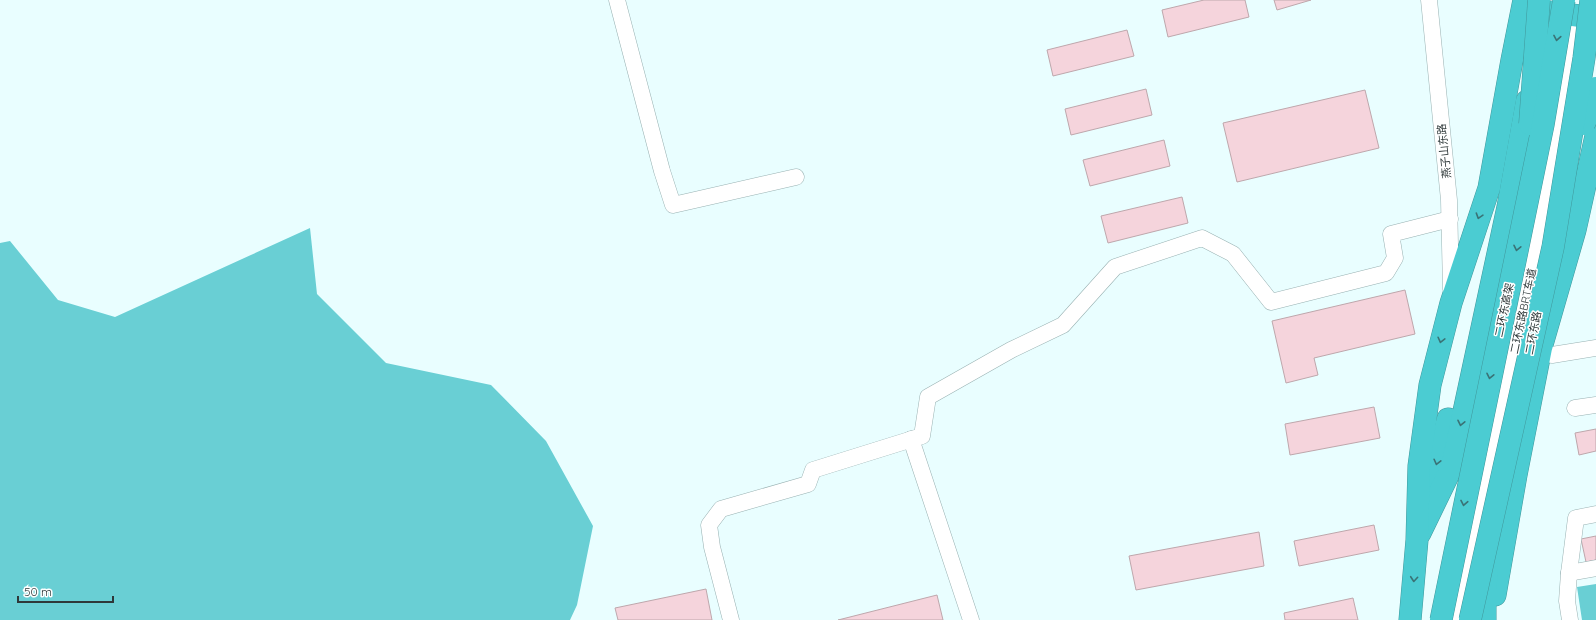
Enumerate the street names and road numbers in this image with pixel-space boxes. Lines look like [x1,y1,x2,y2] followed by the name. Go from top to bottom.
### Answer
[1434,123,1454,179] street label: 燕子山东路
[1507,267,1539,355] street label: 二环东路BRT车道
[1491,282,1517,338] street label: 二环东高架
[1522,310,1544,356] street label: 二环东路

